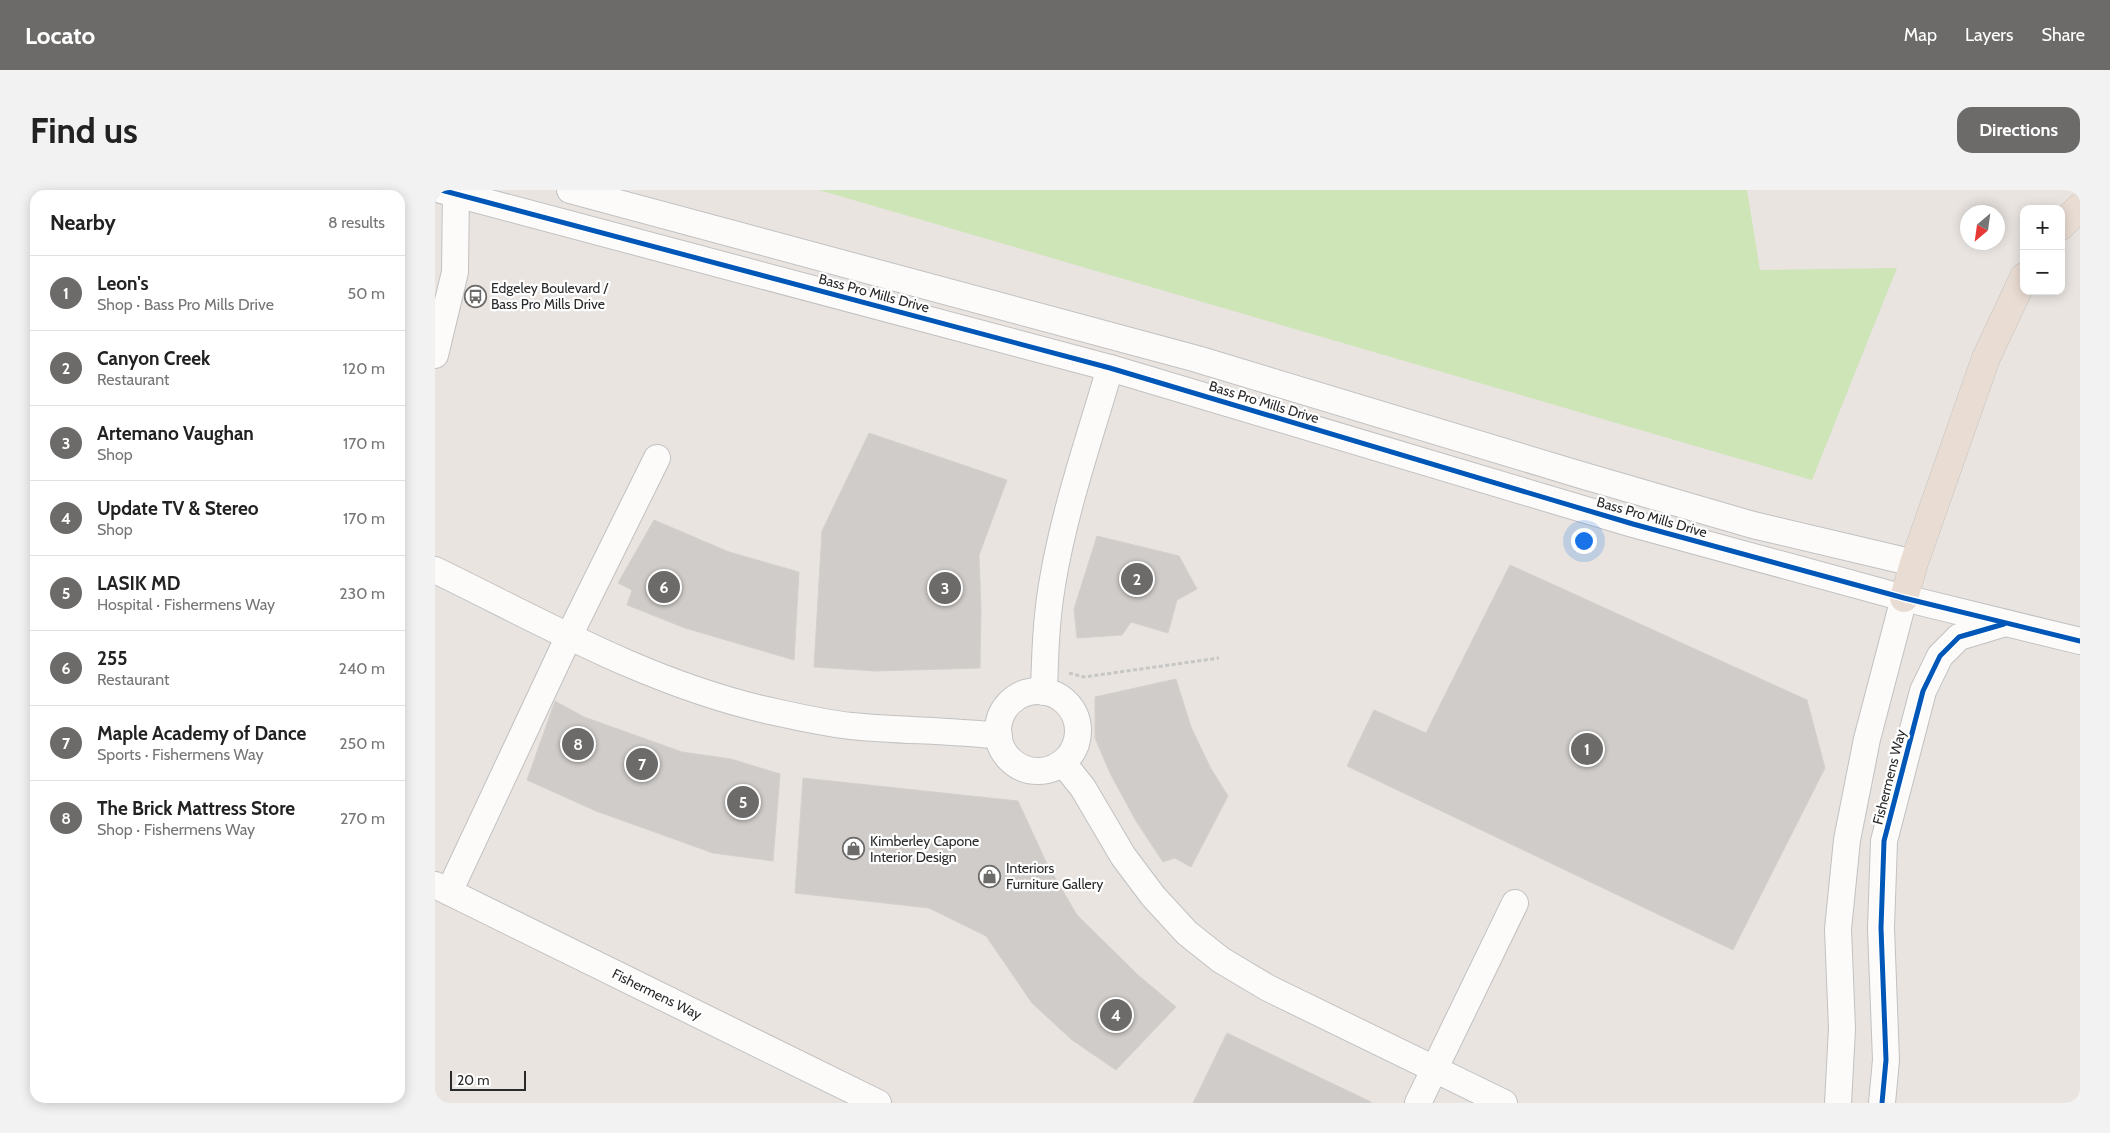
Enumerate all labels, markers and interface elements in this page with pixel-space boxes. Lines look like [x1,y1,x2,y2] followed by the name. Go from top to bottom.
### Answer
[25,21,95,50] text: Locato
[1904,24,1937,46] text: Map
[1965,24,2014,46] text: Layers
[2042,24,2085,46] text: Share
[1957,107,2080,153] button: Directions
[30,109,138,152] text: Find us
[1960,205,2005,250] north arrow
[2020,205,2065,295] map controls
[2020,205,2065,250] button: +
[50,210,116,235] text: Nearby
[328,213,385,232] text: 8 results
[2020,250,2065,295] button: −
[817,270,931,316] street label: Bass Pro Mills Drive
[97,272,148,295] text: Leon's
[491,279,608,313] place label: Edgeley Boulevard / Bass Pro Mills Drive
[63,284,69,303] text: 1
[348,284,385,303] text: 50 m
[463,284,487,308] bus stop icon: Edgeley Boulevard / Bass Pro Mills Drive
[97,295,274,314] text: Shop · Bass Pro Mills Drive
[97,347,210,370] text: Canyon Creek
[62,359,70,378] text: 2
[343,359,385,378] text: 120 m
[97,370,169,389] text: Restaurant
[1207,377,1321,427] street label: Bass Pro Mills Drive
[97,422,254,445] text: Artemano Vaughan
[62,434,70,453] text: 3
[343,434,385,453] text: 170 m
[97,445,133,464] text: Shop
[1595,493,1709,541] street label: Bass Pro Mills Drive
[97,497,259,520] text: Update TV & Stereo
[61,509,71,528] text: 4
[343,509,385,528] text: 170 m
[97,520,133,539] text: Shop
[1571,528,1597,554] your location
[1121,560,1153,598] pin: 2
[648,568,680,606] pin: 6
[929,569,961,607] pin: 3
[97,572,180,595] text: LASIK MD
[62,584,70,603] text: 5
[339,584,385,603] text: 230 m
[97,595,275,614] text: Hospital · Fishermens Way
[97,647,127,670] text: 255
[62,659,71,678] text: 6
[339,659,385,678] text: 240 m
[97,670,169,689] text: Restaurant
[97,722,306,745] text: Maple Academy of Dance
[562,725,594,763] pin: 8
[1868,727,1910,827] street label: Fishermens Way
[1571,730,1603,768] pin: 1
[62,734,70,753] text: 7
[339,734,385,753] text: 250 m
[97,745,264,764] text: Sports · Fishermens Way
[626,745,658,783] pin: 7
[727,783,759,821] pin: 5
[97,797,295,820] text: The Brick Mattress Store
[61,809,71,828] text: 8
[340,809,385,828] text: 270 m
[97,820,255,839] text: Shop · Fishermens Way
[870,832,979,866] place label: Kimberley Capone Interior Design
[842,837,866,861] shop icon: Kimberley Capone Interior Design
[1006,859,1103,893] place label: Interiors Furniture Gallery
[978,864,1002,888] shop icon: Interiors Furniture Gallery
[609,965,705,1023] street label: Fishermens Way
[1100,996,1132,1034] pin: 4
[450,1068,526,1091] scale bar
[457,1071,490,1089] text: 20 m

